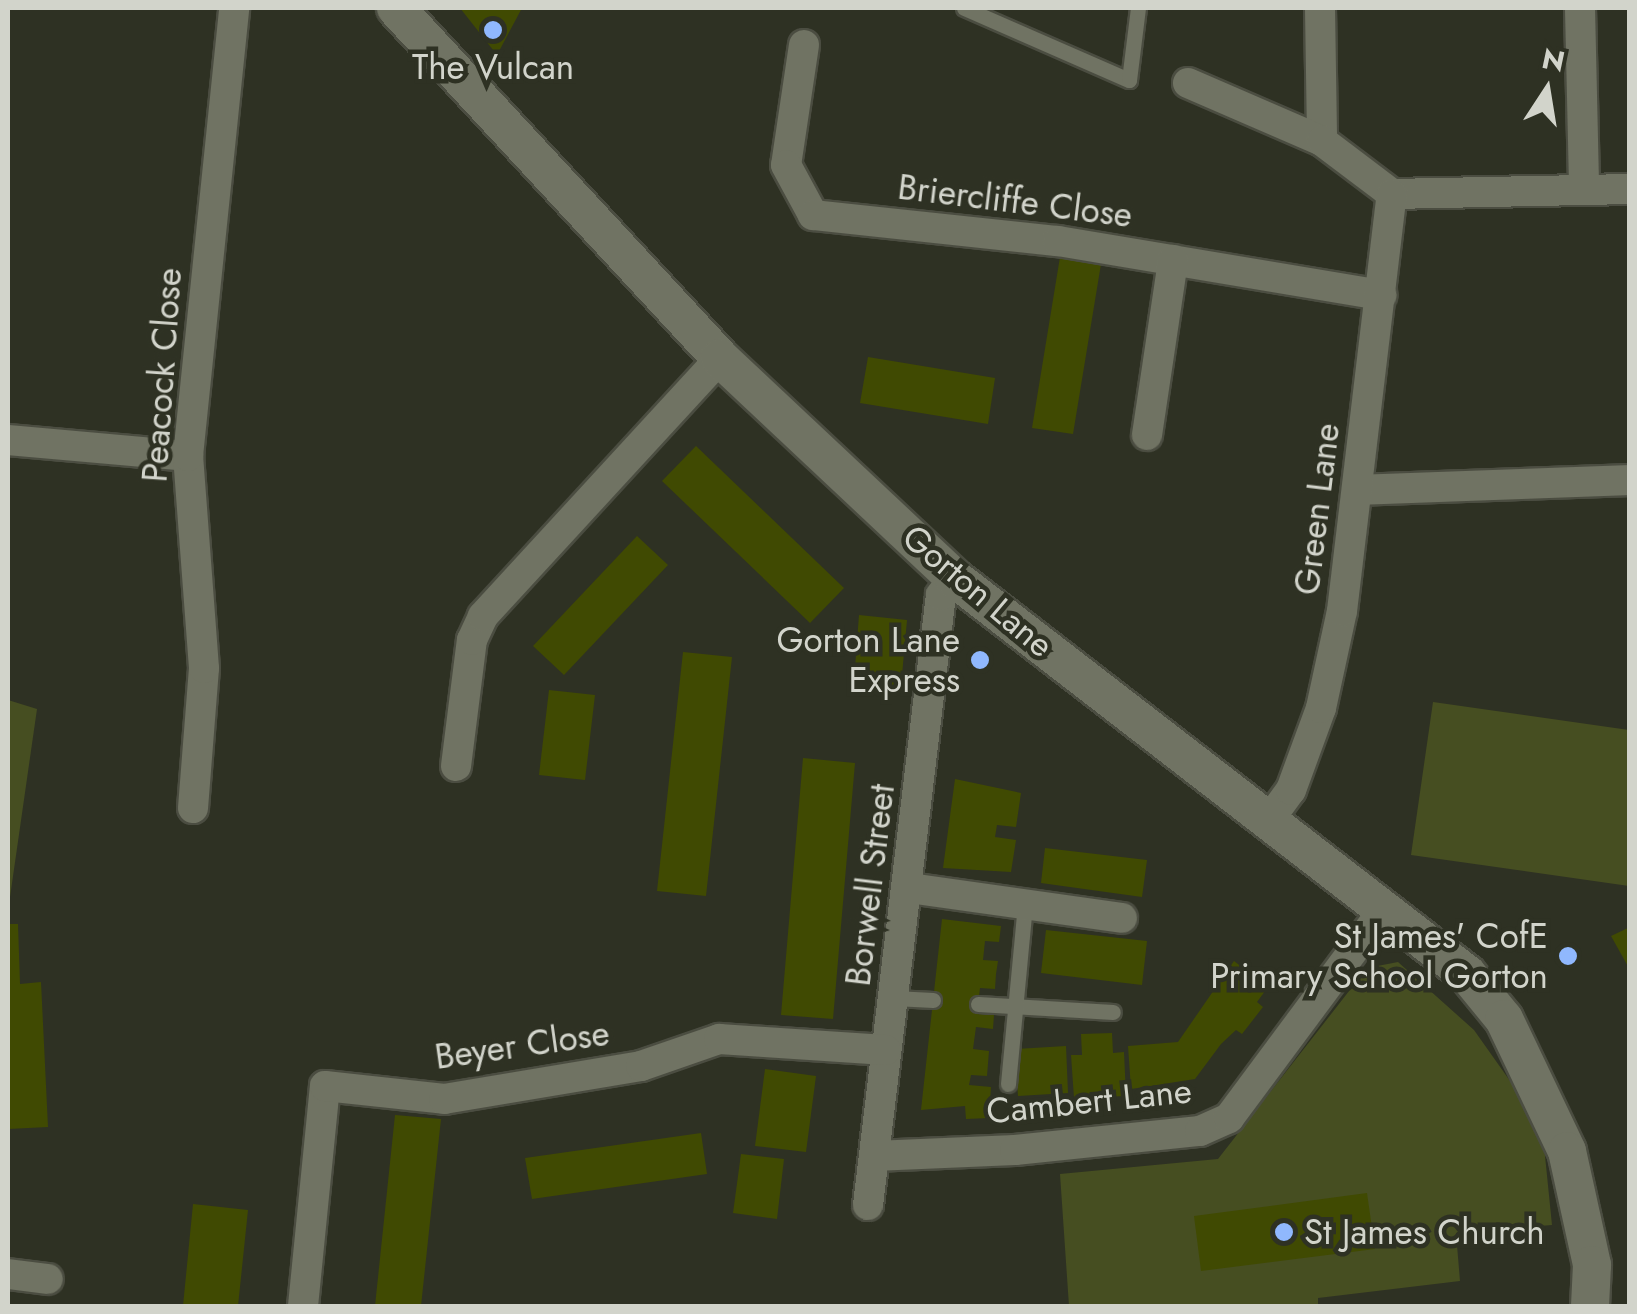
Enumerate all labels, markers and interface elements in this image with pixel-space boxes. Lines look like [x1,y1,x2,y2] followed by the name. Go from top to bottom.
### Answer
[482,19,504,41] marker: The Vulcan
[1538,38,1568,83] text: N
[1497,40,1597,140] north arrow
[412,46,574,88] place label: The Vulcan
[895,166,1135,236] street label: Briercliffe Close
[134,266,190,484] street label: Peacock Close
[1286,421,1348,597] street label: Green Lane
[894,516,1062,666] street label: Gorton Lane
[776,619,960,701] place label: Gorton Lane Express
[969,649,991,671] marker: Gorton Lane Express
[837,782,903,988] street label: Borwell Street
[1210,915,1548,997] place label: St James' CofE Primary School Gorton
[1557,945,1579,967] marker: St James' CofE Primary School Gorton
[432,1012,612,1078] street label: Beyer Close
[984,1069,1194,1133] street label: Cambert Lane
[1304,1211,1545,1253] place label: St James Church
[1273,1221,1295,1243] marker: St James Church

